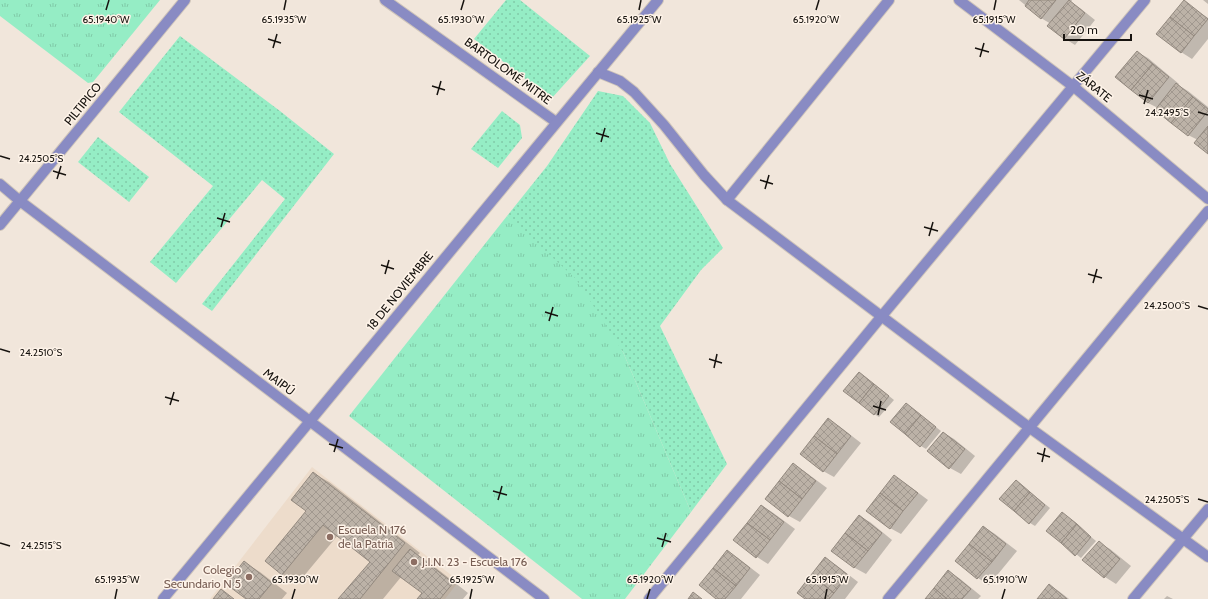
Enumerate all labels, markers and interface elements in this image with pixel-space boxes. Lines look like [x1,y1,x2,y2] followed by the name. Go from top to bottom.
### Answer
[82,13,130,26] text: 65.1940°W
[261,13,307,26] text: 65.1935°W
[438,13,485,26] text: 65.1930°W
[617,13,662,26] text: 65.1925°W
[793,13,840,26] text: 65.1920°W
[972,13,1016,26] text: 65.1915°W
[1064,16,1131,42] scale bar
[1070,22,1098,37] text: 20 m
[462,34,555,107] street label: BARTOLOMÉ MITRE
[1074,68,1115,106] street label: ZÁRATE
[61,79,104,128] street label: PILTIPICO
[1145,106,1189,119] text: 24.2495°S
[19,152,64,165] text: 24.2505°S
[363,248,436,333] street label: 18 DE NOVIEMBRE
[1144,299,1190,312] text: 24.2500°S
[20,346,62,359] text: 24.2510°S
[261,365,298,398] street label: MAIPÚ
[1145,493,1190,506] text: 24.2505°S
[338,522,407,551] place label: Escuela N 176 de la Patria
[325,532,335,542] marker: Escuela N 176 de la Patria
[20,539,62,552] text: 24.2515°S
[421,554,527,569] place label: J.I.N. 23 - Escuela 176
[409,557,419,567] marker: J.I.N. 23 - Escuela 176
[164,562,241,591] place label: Colegio Secundario N 5
[244,572,254,582] marker: Colegio Secundario N 5
[94,573,140,586] text: 65.1935°W
[272,573,319,586] text: 65.1930°W
[450,573,495,586] text: 65.1925°W
[627,573,674,586] text: 65.1920°W
[805,573,849,586] text: 65.1915°W
[983,573,1028,586] text: 65.1910°W

